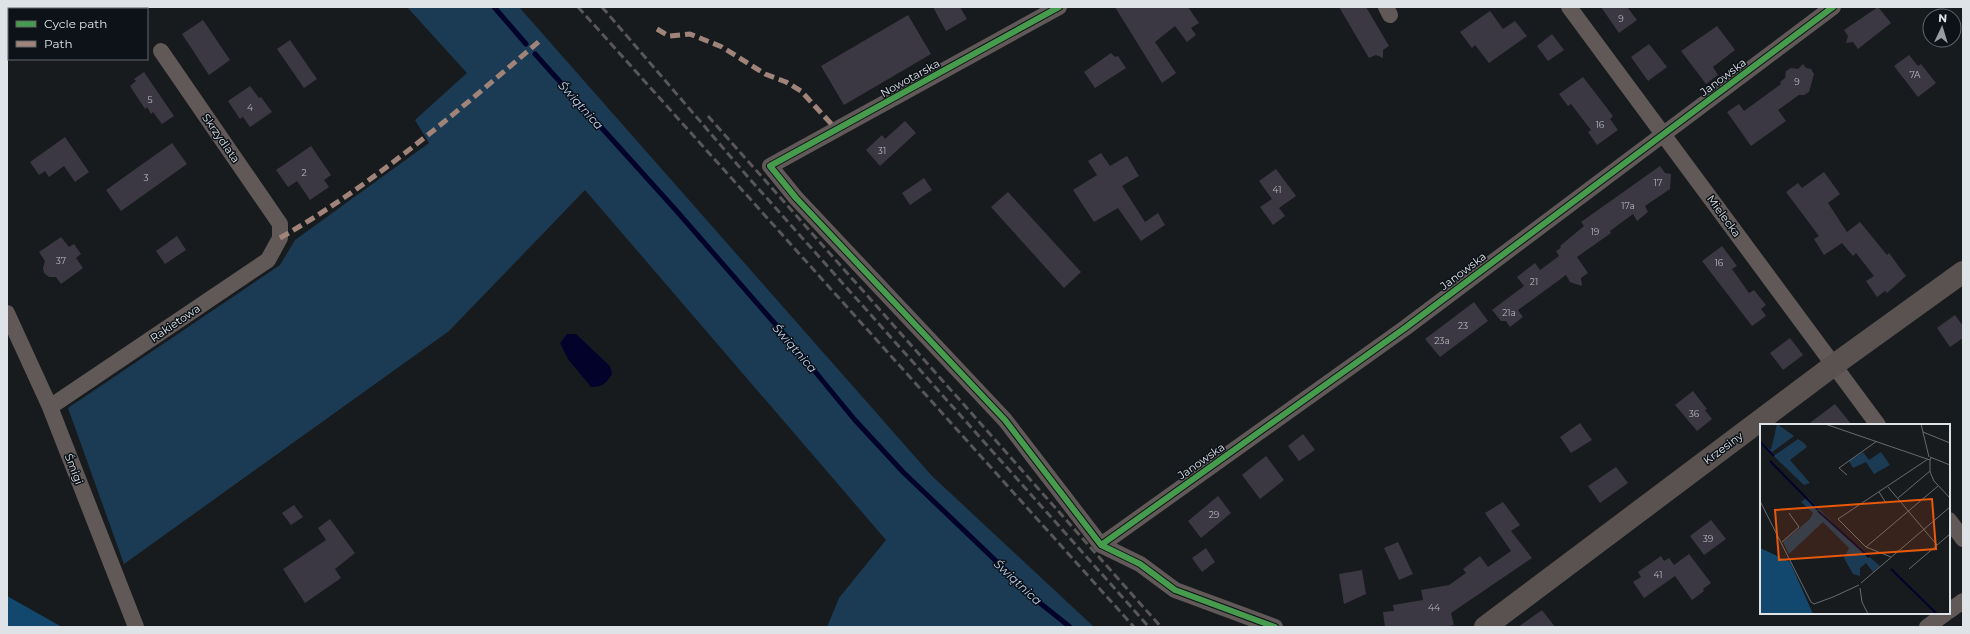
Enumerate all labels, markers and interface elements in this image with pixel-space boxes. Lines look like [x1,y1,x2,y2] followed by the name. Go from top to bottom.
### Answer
[8,8,148,60] legend
[1922,8,1962,48] north arrow
[1938,11,1948,25] text: N
[1618,13,1624,24] house number: 9
[44,16,107,31] text: Cycle path
[44,36,73,51] text: Path
[1696,55,1749,99] street label: Janowska
[878,56,942,100] street label: Nowotarska
[1909,69,1921,80] house number: 7A
[1794,76,1800,87] house number: 9
[555,78,607,132] water label: Świątnica
[147,94,153,105] house number: 5
[247,102,253,113] house number: 4
[199,111,243,165] street label: Skrzydlata
[1596,119,1605,130] house number: 16
[878,145,886,156] house number: 31
[301,167,307,178] house number: 2
[143,172,149,183] house number: 3
[1654,177,1662,188] house number: 17
[1273,184,1281,195] house number: 41
[1704,192,1744,240] street label: Mielecka
[1621,200,1635,211] house number: 17a
[1591,226,1600,237] house number: 19
[1436,249,1489,293] street label: Janowska
[56,255,66,266] house number: 37
[1715,257,1724,268] house number: 16
[1530,276,1538,287] house number: 21
[147,301,203,345] street label: Rakietowa
[1502,307,1516,318] house number: 21a
[770,320,820,376] water label: Świątnica
[1458,320,1468,331] house number: 23
[1434,335,1450,346] house number: 23a
[1689,408,1700,419] house number: 36
[1760,424,1950,614] inset map
[1700,429,1746,467] street label: Krzesiny
[1174,440,1227,483] street label: Janowska
[62,452,86,486] street label: Śmigi
[1209,509,1220,520] house number: 29
[1703,533,1714,544] house number: 39
[991,556,1045,608] water label: Świątnica
[1654,569,1662,580] house number: 41
[1428,602,1440,613] house number: 44

